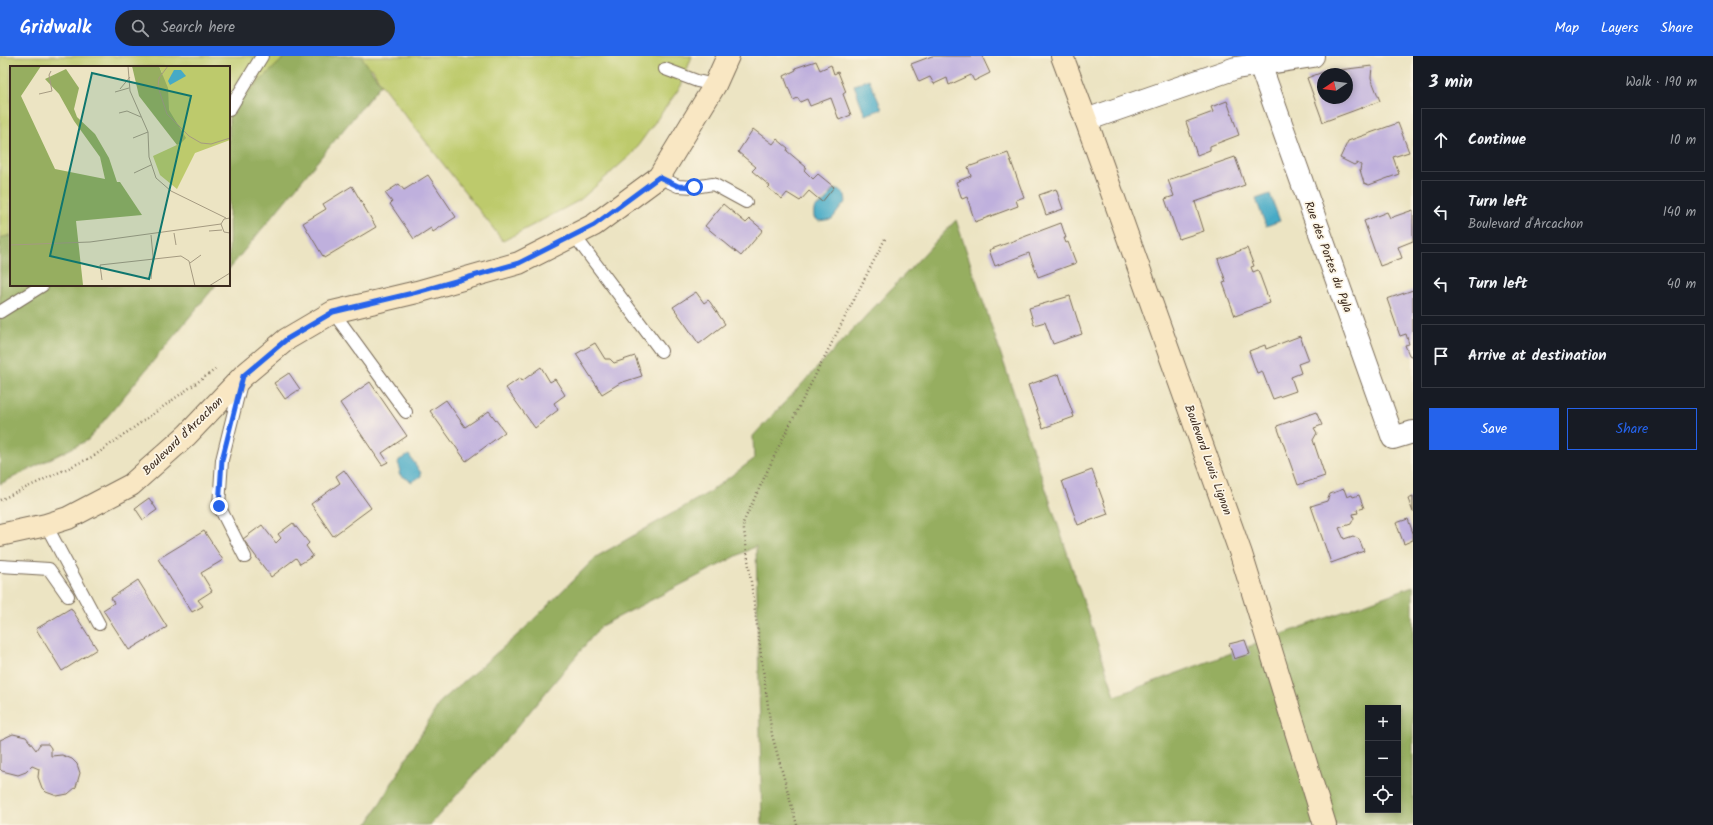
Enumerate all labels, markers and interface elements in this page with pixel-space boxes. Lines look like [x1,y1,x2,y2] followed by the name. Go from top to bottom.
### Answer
[115,10,395,46] search box
[20,13,91,43] text: Gridwalk
[161,16,235,40] text: Search here
[129,17,151,39] icon: search
[1555,17,1579,39] text: Map
[1601,17,1639,39] text: Layers
[1661,17,1693,39] text: Share
[10,66,230,286] inset map
[1317,68,1353,104] north arrow
[1429,69,1473,96] text: 3 min
[1625,72,1697,93] text: Walk · 190 m
[1468,128,1526,152] text: Continue
[1430,129,1452,151] icon: ahead
[1670,130,1696,151] text: 10 m
[685,178,703,196] route start
[1468,190,1528,214] text: Turn left
[1299,199,1357,316] street label: Rue des Portes du Pyla
[1430,201,1452,223] icon: left
[1663,202,1696,223] text: 140 m
[1468,214,1583,235] text: Boulevard d'Arcachon
[1468,272,1528,296] text: Turn left
[1430,273,1452,295] icon: left
[1667,274,1696,295] text: 40 m
[1468,344,1607,368] text: Arrive at destination
[1430,345,1452,367] icon: arrive
[138,392,228,480] street label: Boulevard d'Arcachon
[1179,402,1237,518] street label: Boulevard Louis Lignon
[1429,408,1559,450] button: Save
[1567,408,1697,450] button: Share
[210,497,228,515] route end
[1365,705,1401,813] map controls
[1365,705,1401,741] button: +
[1365,741,1401,777] button: −
[1365,777,1401,813] button: locate

